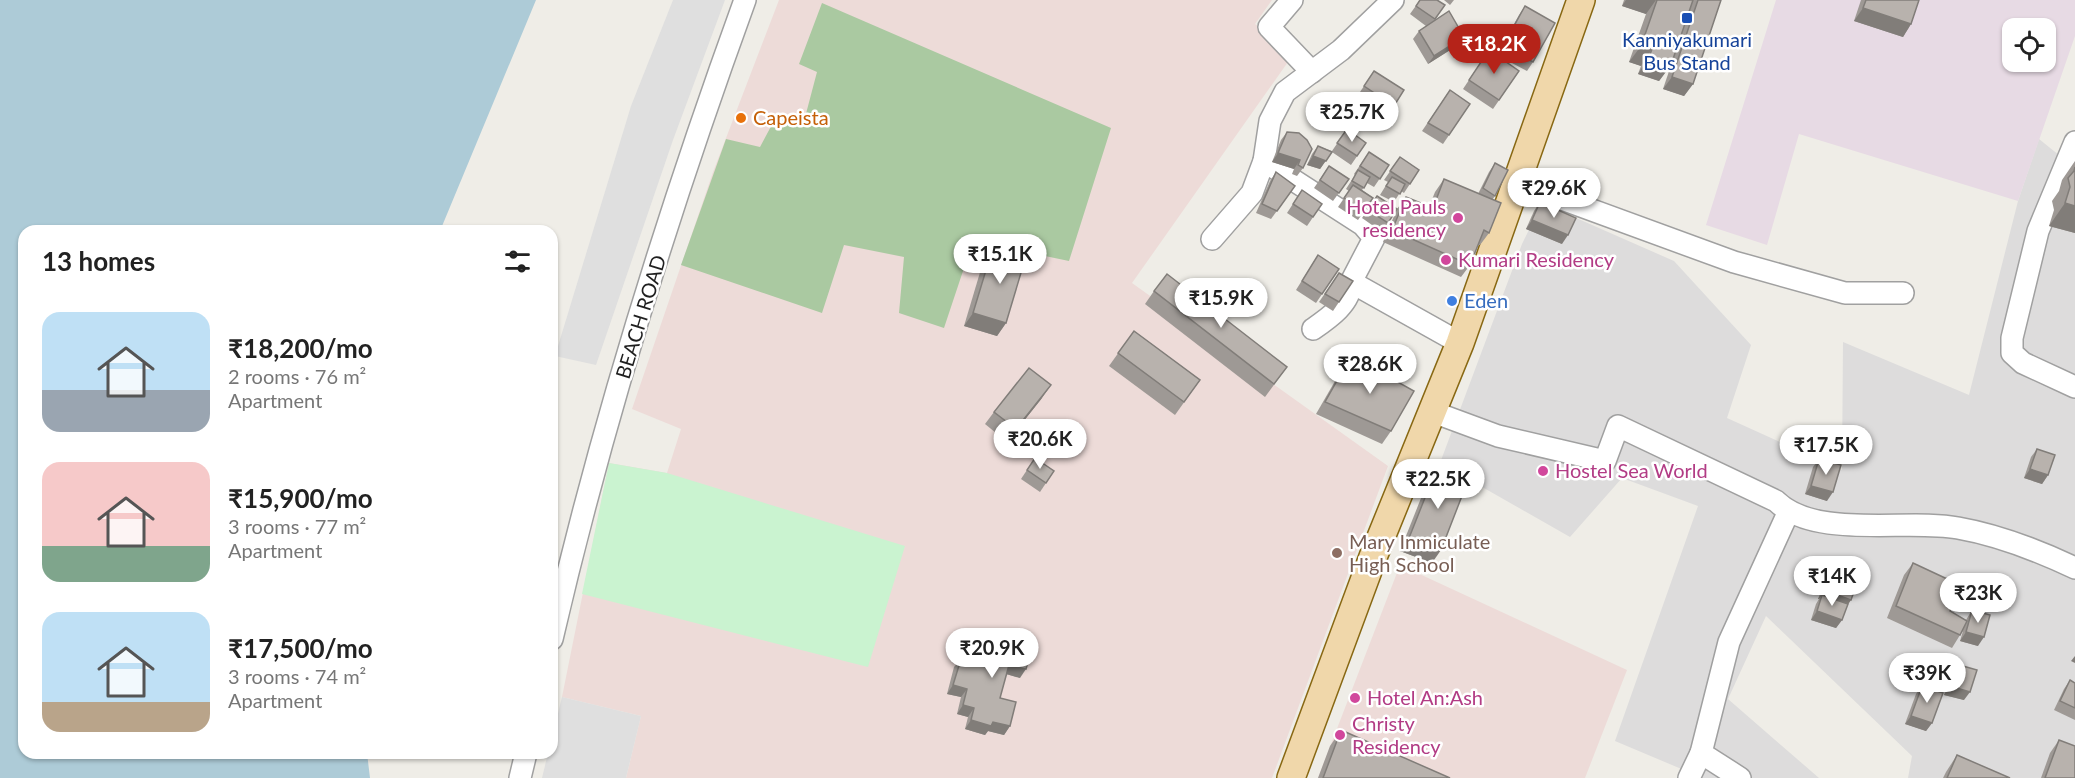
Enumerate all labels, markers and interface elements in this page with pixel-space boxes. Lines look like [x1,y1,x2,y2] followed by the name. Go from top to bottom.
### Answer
[1680,11,1694,25] marker: Kanniyakumari Bus Stand
[2002,18,2056,72] map controls
[2002,18,2056,72] button: locate
[1445,24,1543,75] pin: ₹18.2K
[1622,27,1752,74] place label: Kanniyakumari Bus Stand
[1462,31,1526,55] text: ₹18.2K
[1303,92,1401,143] pin: ₹25.7K
[1320,99,1384,123] text: ₹25.7K
[753,105,829,129] place label: Capeista
[734,111,748,125] marker: Capeista
[1505,168,1603,219] pin: ₹29.6K
[1522,175,1586,199] text: ₹29.6K
[1346,194,1447,241] place label: Hotel Pauls residency
[1451,211,1465,225] marker: Hotel Pauls residency
[951,234,1049,285] pin: ₹15.1K
[968,241,1032,265] text: ₹15.1K
[42,245,155,277] text: 13 homes
[501,245,534,278] icon: filters
[1458,247,1615,271] place label: Kumari Residency
[610,252,670,382] street label: BEACH ROAD
[1439,253,1453,267] marker: Kumari Residency
[1172,278,1270,329] pin: ₹15.9K
[1189,285,1253,309] text: ₹15.9K
[1464,288,1508,312] place label: Eden
[1445,294,1459,308] marker: Eden
[228,332,373,364] text: ₹18,200/mo
[90,336,162,408] icon: home
[1321,344,1419,395] pin: ₹28.6K
[1338,351,1402,375] text: ₹28.6K
[228,364,366,388] text: 2 rooms · 76 m²
[228,388,322,412] text: Apartment
[991,419,1089,470] pin: ₹20.6K
[1777,425,1875,476] pin: ₹17.5K
[1008,426,1072,450] text: ₹20.6K
[1794,432,1858,456] text: ₹17.5K
[1555,458,1708,482] place label: Hostel Sea World
[1389,459,1487,510] pin: ₹22.5K
[1536,464,1550,478] marker: Hostel Sea World
[1406,466,1470,490] text: ₹22.5K
[228,482,373,514] text: ₹15,900/mo
[90,486,162,558] icon: home
[228,514,366,538] text: 3 rooms · 77 m²
[1349,529,1490,576] place label: Mary Inmiculate High School
[228,538,322,562] text: Apartment
[1330,546,1344,560] marker: Mary Inmiculate High School
[1796,556,1868,607] pin: ₹14K
[1808,563,1856,587] text: ₹14K
[1942,573,2014,624] pin: ₹23K
[1954,580,2002,604] text: ₹23K
[943,628,1041,679] pin: ₹20.9K
[228,632,373,664] text: ₹17,500/mo
[960,635,1024,659] text: ₹20.9K
[90,636,162,708] icon: home
[1891,653,1963,704] pin: ₹39K
[1903,660,1951,684] text: ₹39K
[228,664,366,688] text: 3 rooms · 74 m²
[1367,685,1483,709] place label: Hotel An:Ash
[228,688,322,712] text: Apartment
[1348,691,1362,705] marker: Hotel An:Ash
[1352,711,1441,758] place label: Christy Residency
[1333,728,1347,742] marker: Christy Residency

